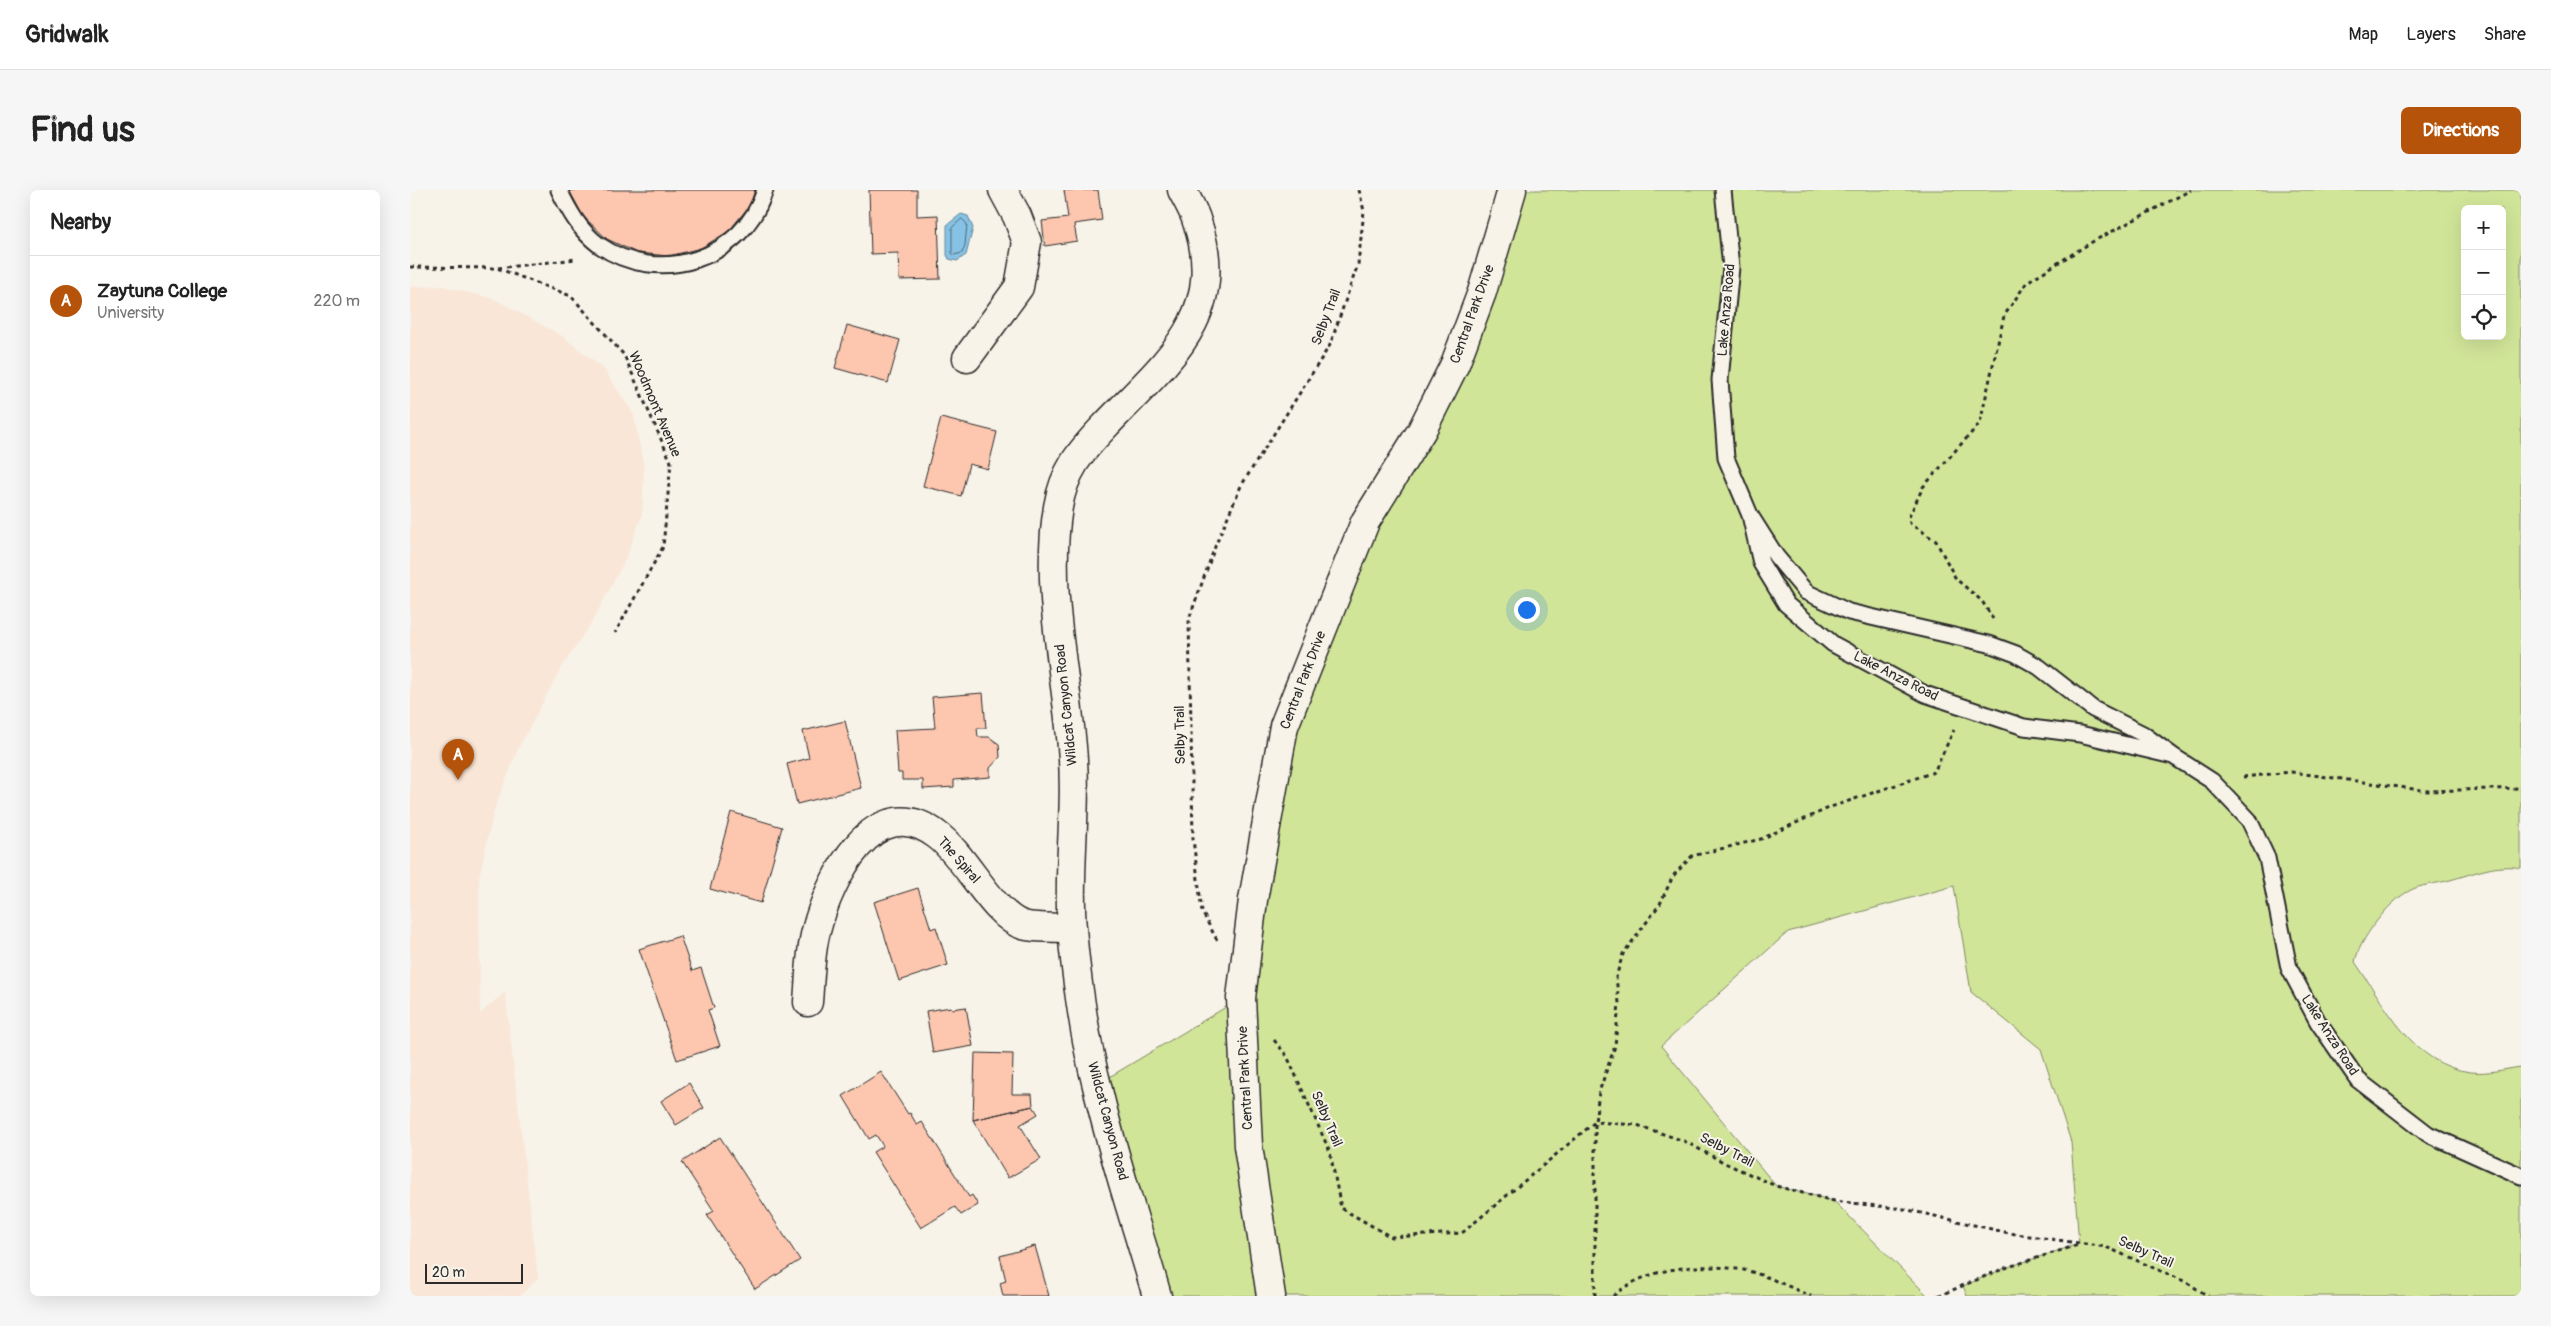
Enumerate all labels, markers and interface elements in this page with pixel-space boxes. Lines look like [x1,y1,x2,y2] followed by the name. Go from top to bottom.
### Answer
[25,20,109,49] text: Gridwalk
[2349,23,2378,46] text: Map
[2406,23,2456,46] text: Layers
[2484,23,2526,46] text: Share
[2401,107,2521,154] button: Directions
[30,108,135,152] text: Find us
[2461,205,2506,340] map controls
[2461,205,2506,250] button: +
[50,209,111,236] text: Nearby
[2461,250,2506,295] button: −
[1446,262,1498,366] street label: Central Park Drive
[1713,263,1739,357] street label: Lake Anza Road
[97,279,227,303] text: Zaytuna College
[1307,286,1345,348] street label: Selby Trail
[61,291,71,311] text: A
[314,291,360,311] text: 220 m
[2461,295,2506,340] button: locate
[97,303,164,323] text: University
[625,349,685,459] street label: Woodmont Avenue
[1514,597,1540,623] your location
[1276,628,1330,732] street label: Central Park Drive
[1051,643,1081,767] street label: Wildcat Canyon Road
[1851,647,1941,705] street label: Lake Anza Road
[1171,705,1189,765] street label: Selby Trail
[442,739,474,780] pin: A
[934,833,984,887] street label: The Spiral
[2298,991,2363,1079] street label: Lake Anza Road
[1234,1026,1256,1130] street label: Central Park Drive
[1084,1060,1132,1182] street label: Wildcat Canyon Road
[1308,1089,1346,1149] street label: Selby Trail
[1697,1129,1757,1171] street label: Selby Trail
[2116,1232,2176,1272] street label: Selby Trail
[425,1261,522,1284] scale bar
[432,1264,465,1281] text: 20 m

